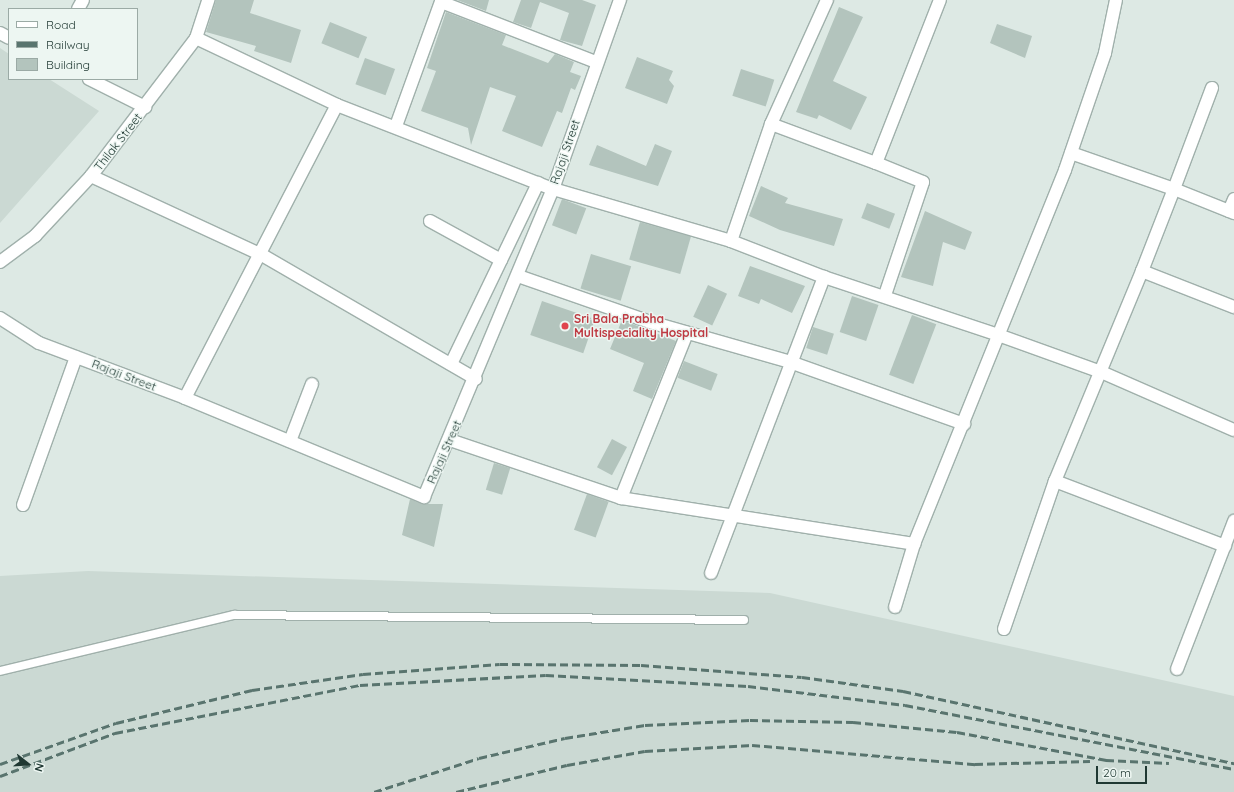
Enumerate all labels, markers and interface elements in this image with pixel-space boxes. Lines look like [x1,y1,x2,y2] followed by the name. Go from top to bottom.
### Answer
[8,8,138,80] legend
[46,17,76,32] text: Road
[46,37,90,52] text: Railway
[46,57,90,72] text: Building
[91,110,145,174] street label: Thilak Street
[547,118,583,186] street label: Rajaji Street
[574,312,708,340] place label: Sri Bala Prabha Multispeciality Hospital
[559,320,571,332] marker: Sri Bala Prabha Multispeciality Hospital
[90,356,158,394] street label: Rajaji Street
[424,418,464,486] street label: Rajaji Street
[8,744,48,784] north arrow
[1098,758,1149,784] scale bar
[32,762,47,773] text: N
[1103,765,1131,780] text: 20 m

